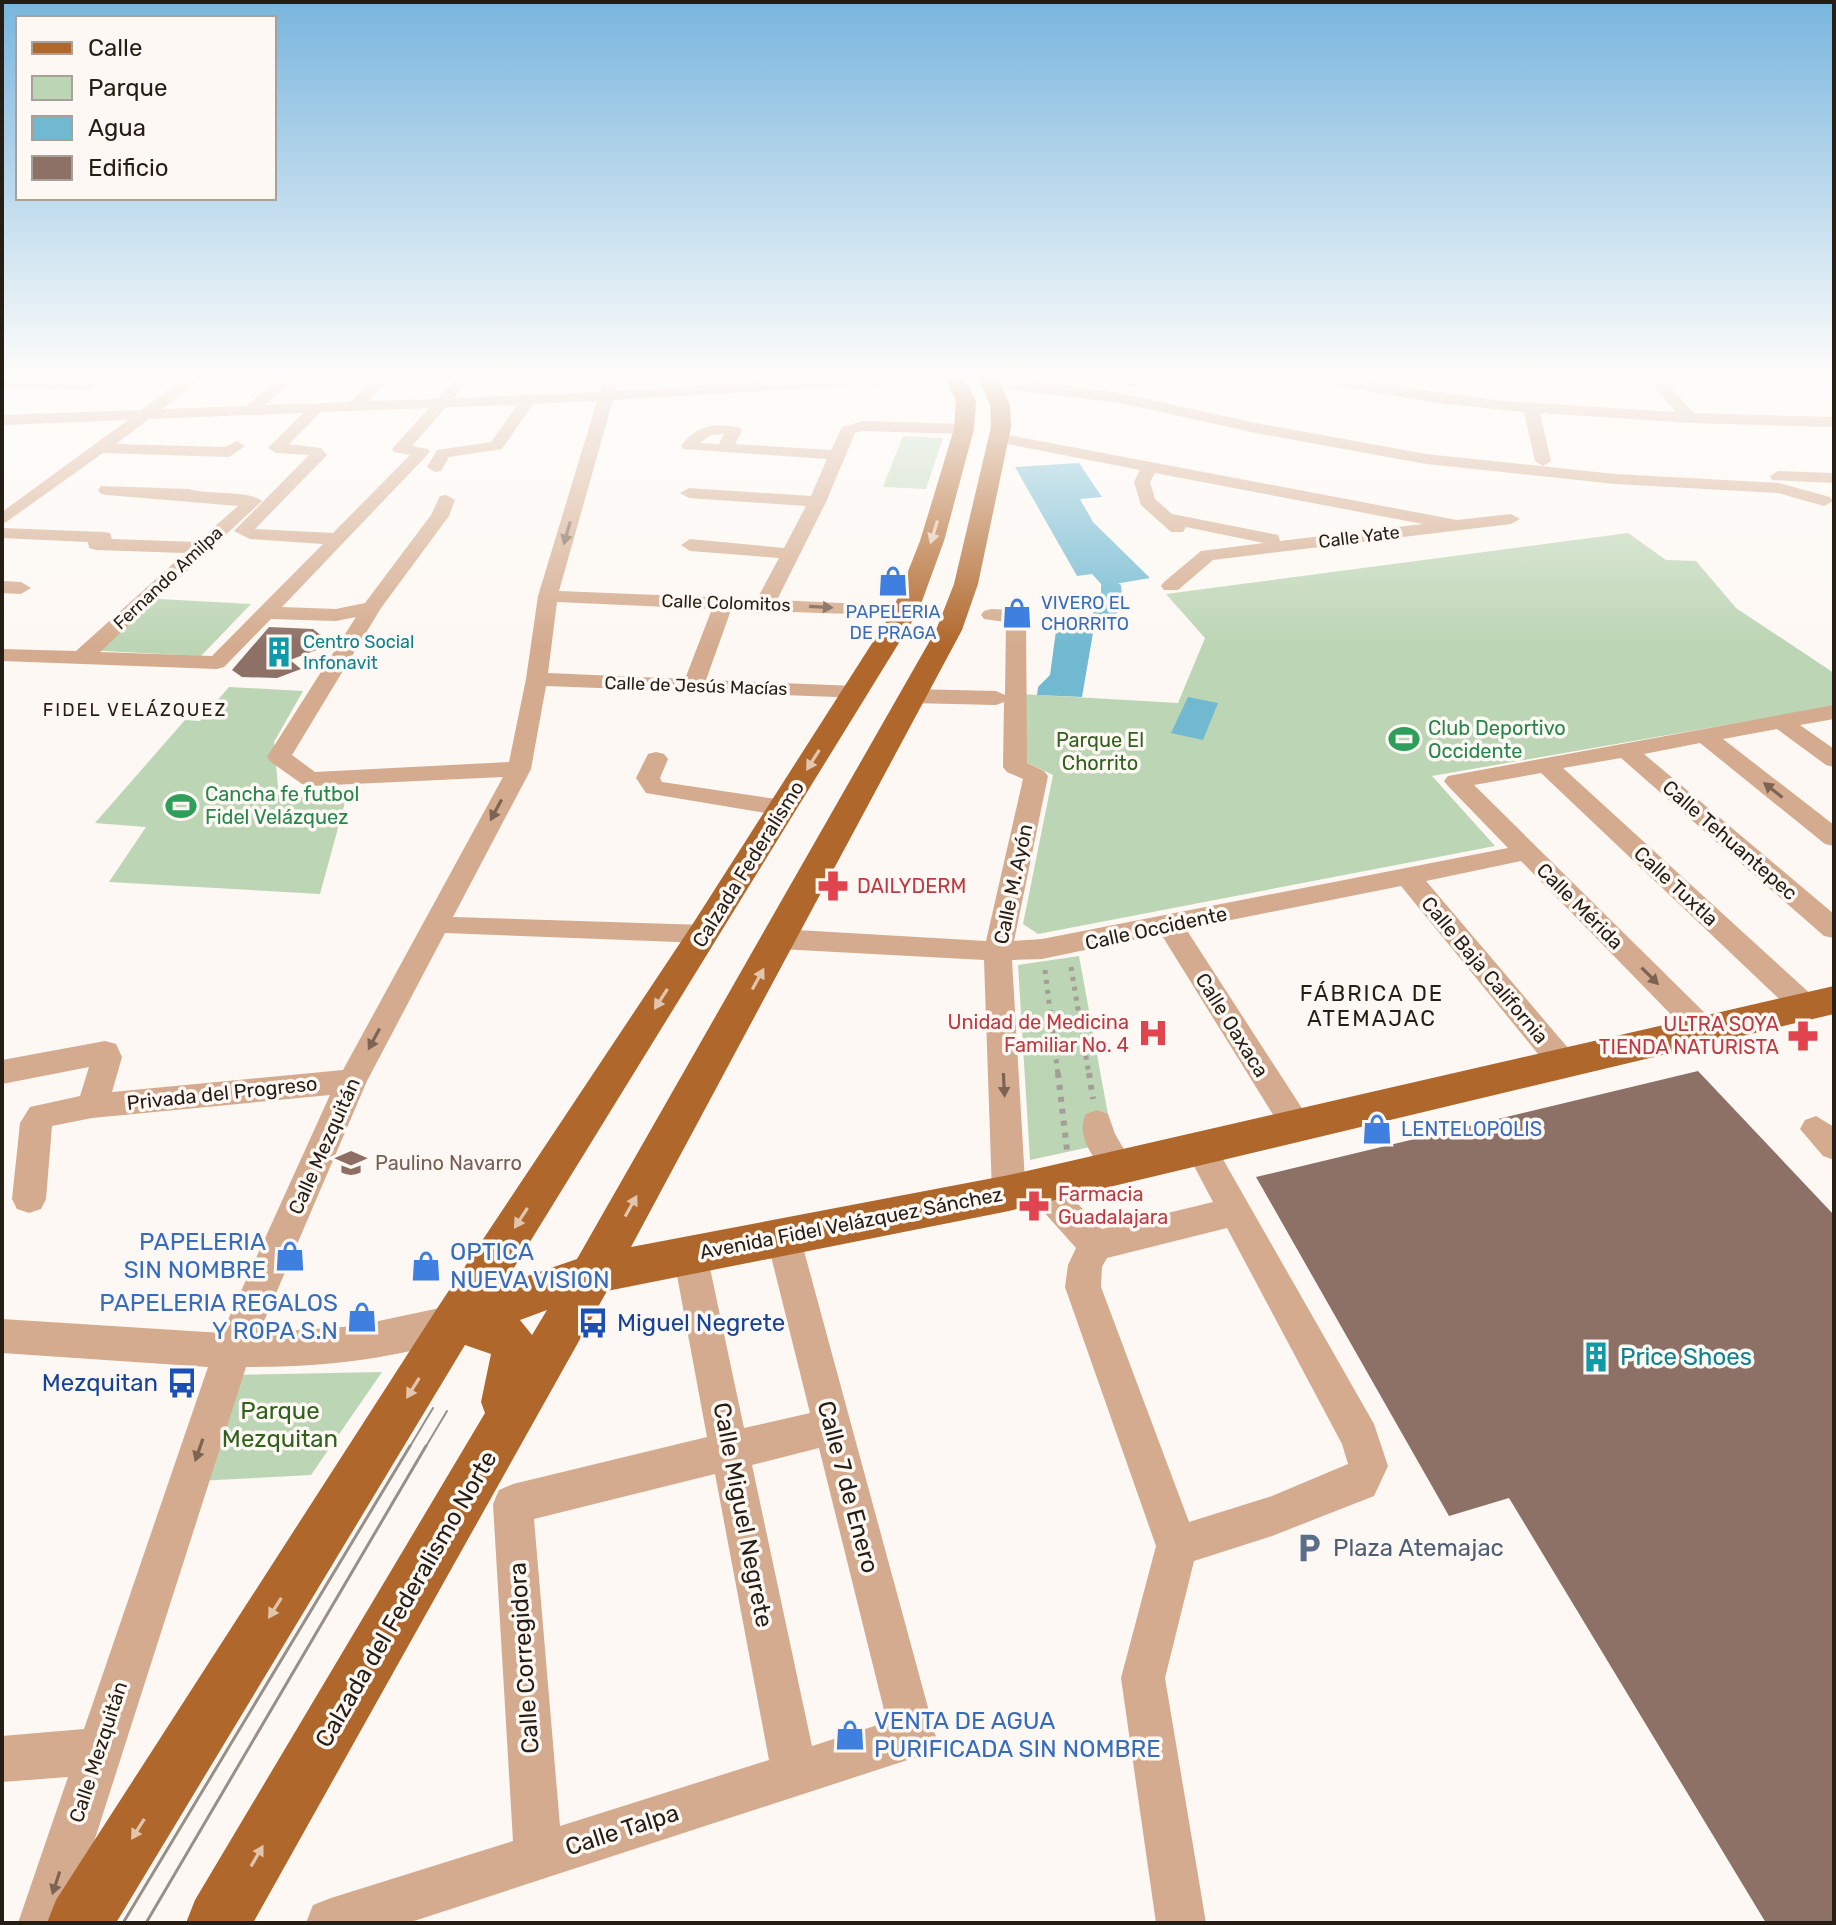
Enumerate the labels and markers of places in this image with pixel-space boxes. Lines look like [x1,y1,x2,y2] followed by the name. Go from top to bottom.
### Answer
[876,564,910,598] shop icon: PAPELERIA DE PRAGA
[1041,592,1130,635] place label: VIVERO EL CHORRITO
[1000,596,1034,630] shop icon: VIVERO EL CHORRITO
[845,601,941,644] place label: PAPELERIA DE PRAGA
[303,631,414,674] place label: Centro Social Infonavit
[262,635,296,669] building icon: Centro Social Infonavit
[1428,716,1566,763] place label: Club Deportivo Occidente
[1387,722,1421,756] sports icon: Club Deportivo Occidente
[205,782,359,829] place label: Cancha fe futbol Fidel Velázquez
[164,789,198,823] sports icon: Cancha fe futbol Fidel Velázquez
[816,869,850,903] pharmacy icon: DAILYDERM
[857,874,966,898] place label: DAILYDERM
[947,1010,1129,1057] place label: Unidad de Medicina Familiar No. 4
[1599,1012,1779,1059] place label: ULTRA SOYA TIENDA NATURISTA
[1136,1016,1170,1050] hospital icon: Unidad de Medicina Familiar No. 4
[1786,1019,1820,1053] pharmacy icon: ULTRA SOYA TIENDA NATURISTA
[1360,1112,1394,1146] shop icon: LENTELOPOLIS
[1401,1117,1542,1141] place label: LENTELOPOLIS
[334,1146,368,1180] school or university icon: Paulino Navarro
[375,1151,522,1175] place label: Paulino Navarro
[1058,1182,1168,1229] place label: Farmacia Guadalajara
[1017,1189,1051,1223] pharmacy icon: Farmacia Guadalajara
[124,1228,266,1284] place label: PAPELERIA SIN NOMBRE
[450,1238,610,1294] place label: OPTICA NUEVA VISION
[273,1239,307,1273] shop icon: PAPELERIA SIN NOMBRE
[409,1249,443,1283] shop icon: OPTICA NUEVA VISION
[99,1289,338,1345] place label: PAPELERIA REGALOS Y ROPA S.N
[345,1300,379,1334] shop icon: PAPELERIA REGALOS Y ROPA S.N
[576,1306,610,1340] bus stop icon: Miguel Negrete
[617,1309,785,1337] place label: Miguel Negrete
[1579,1340,1613,1374] building icon: Price Shoes
[1620,1343,1752,1371] place label: Price Shoes
[165,1366,199,1400] bus stop icon: Mezquitan
[42,1369,158,1397] place label: Mezquitan
[1292,1531,1326,1565] parking icon: Plaza Atemajac
[1333,1534,1504,1562] place label: Plaza Atemajac
[874,1707,1161,1763] place label: VENTA DE AGUA PURIFICADA SIN NOMBRE
[833,1718,867,1752] shop icon: VENTA DE AGUA PURIFICADA SIN NOMBRE

